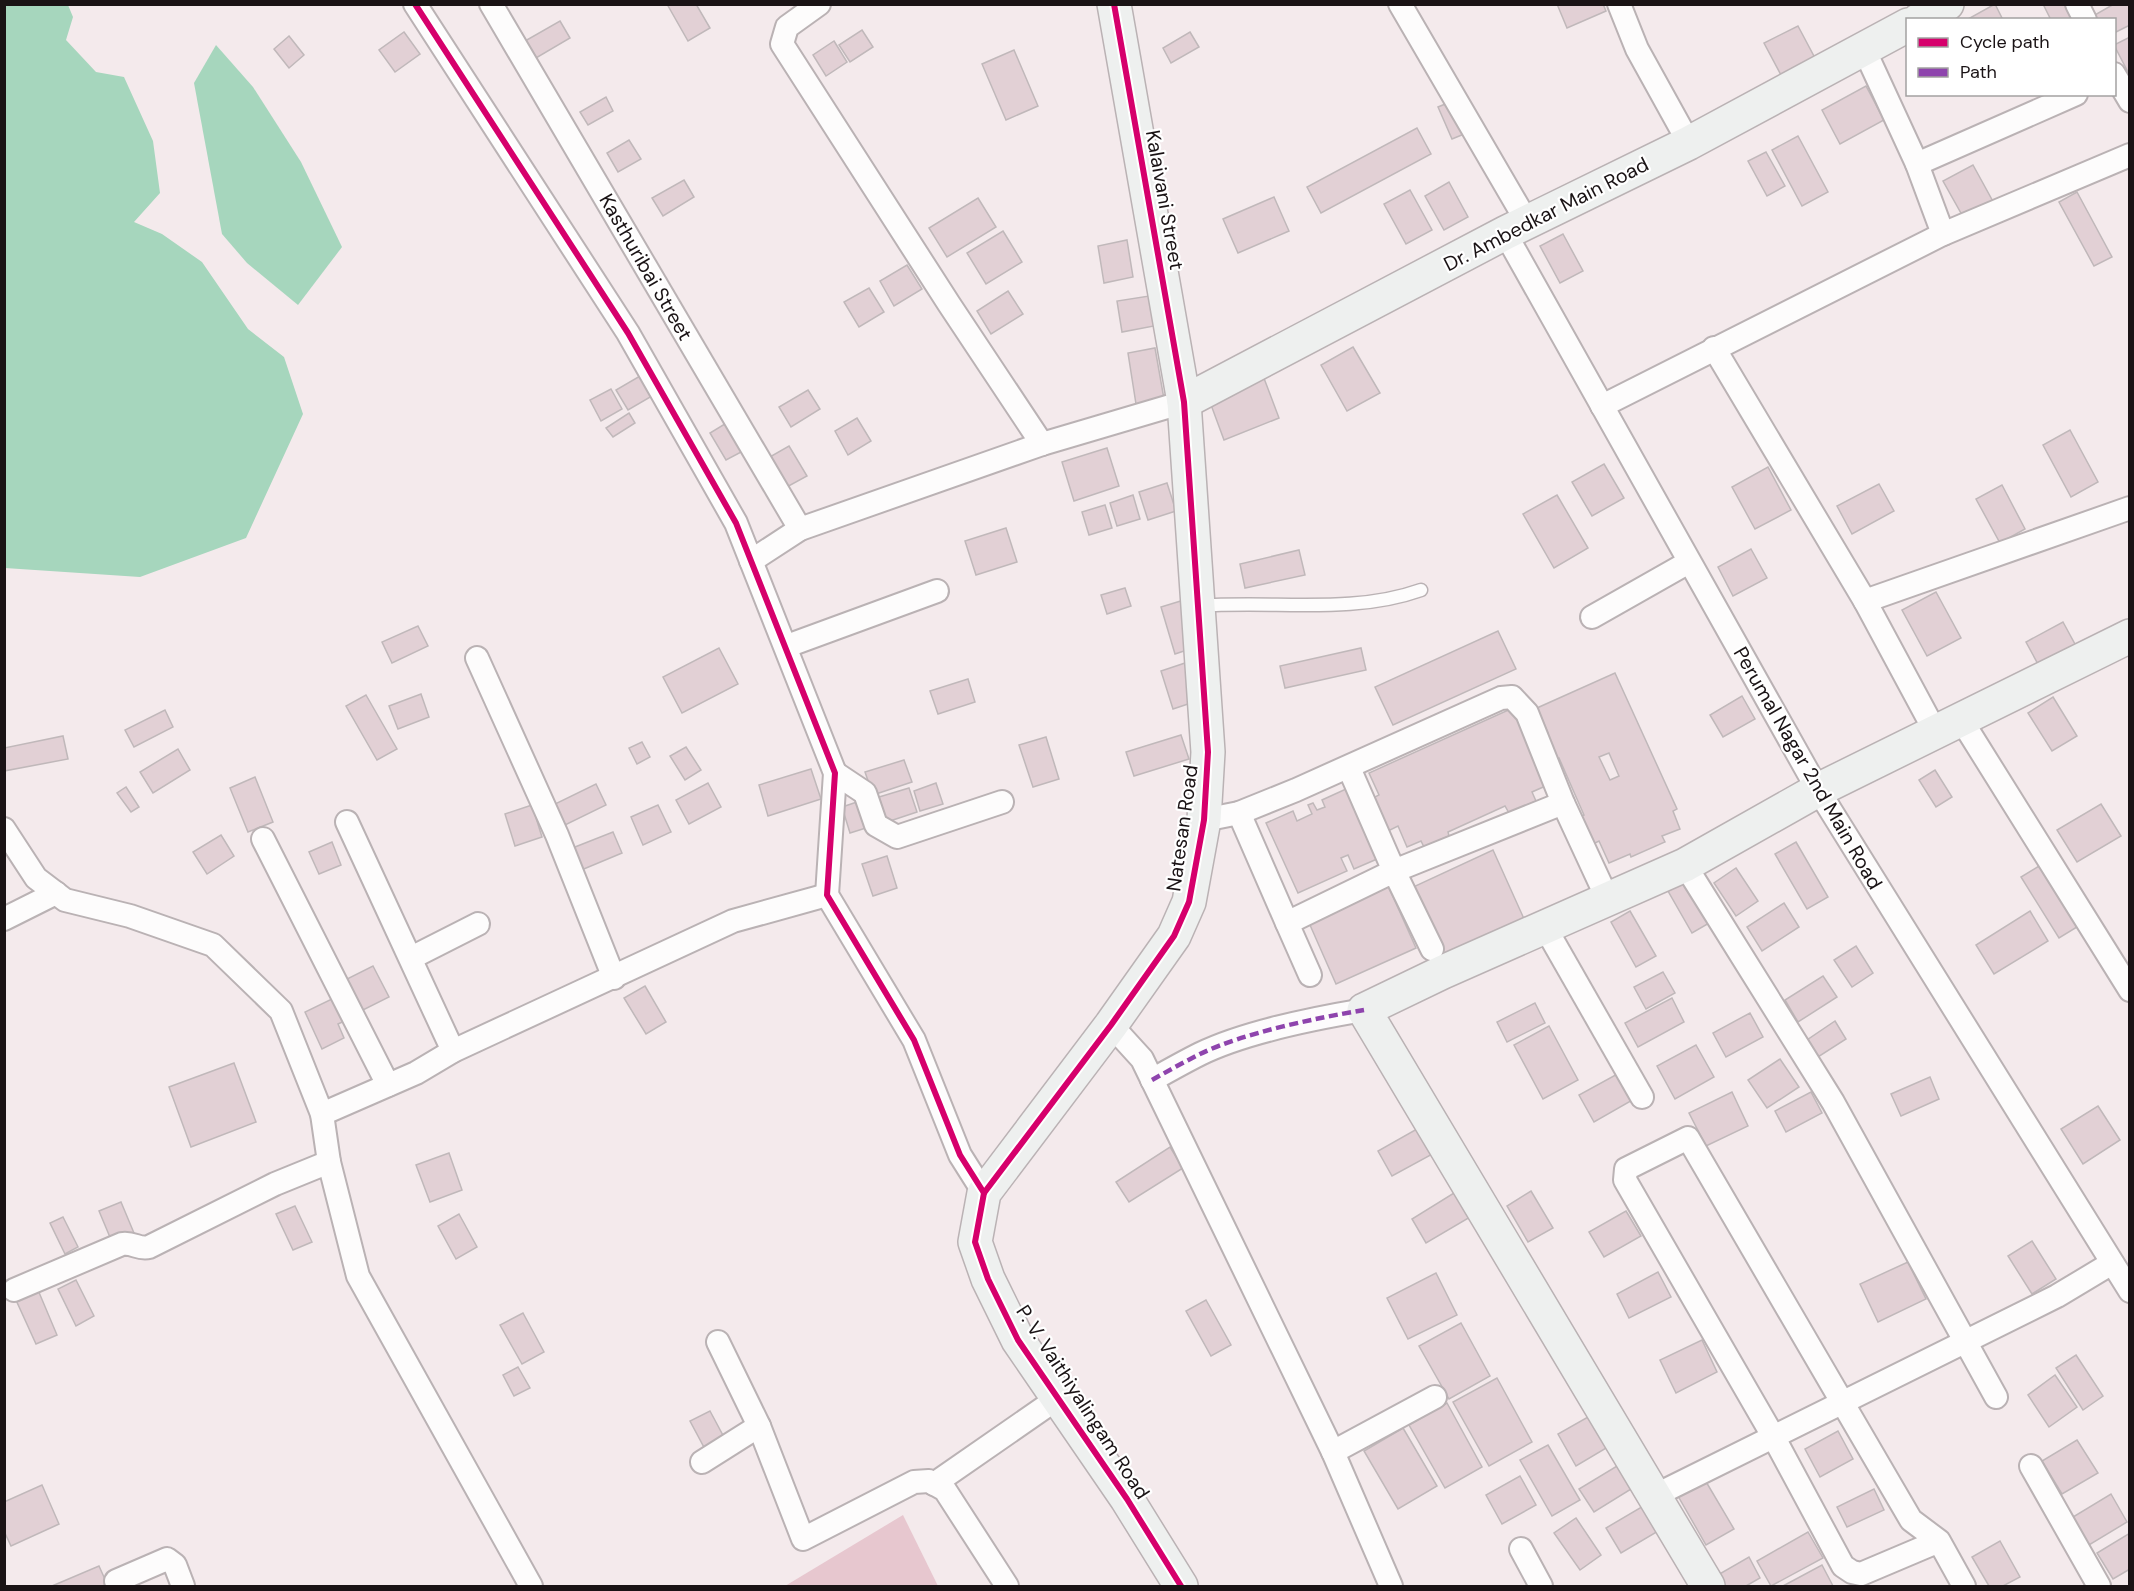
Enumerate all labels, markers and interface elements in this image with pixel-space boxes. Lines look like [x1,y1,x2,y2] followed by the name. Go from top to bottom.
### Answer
[1906,18,2116,96] legend
[1960,30,2050,54] text: Cycle path
[1960,60,1997,84] text: Path
[1140,128,1190,272] street label: Kalaivani Street
[1439,151,1653,277] street label: Dr. Ambedkar Main Road
[594,189,699,345] street label: Kasthuribai Street
[1728,642,1888,894] street label: Perumal Nagar 2nd Main Road
[1160,763,1204,893] street label: Natesan Road
[1010,1300,1156,1504] street label: P. V. Vaithiyalingam Road

